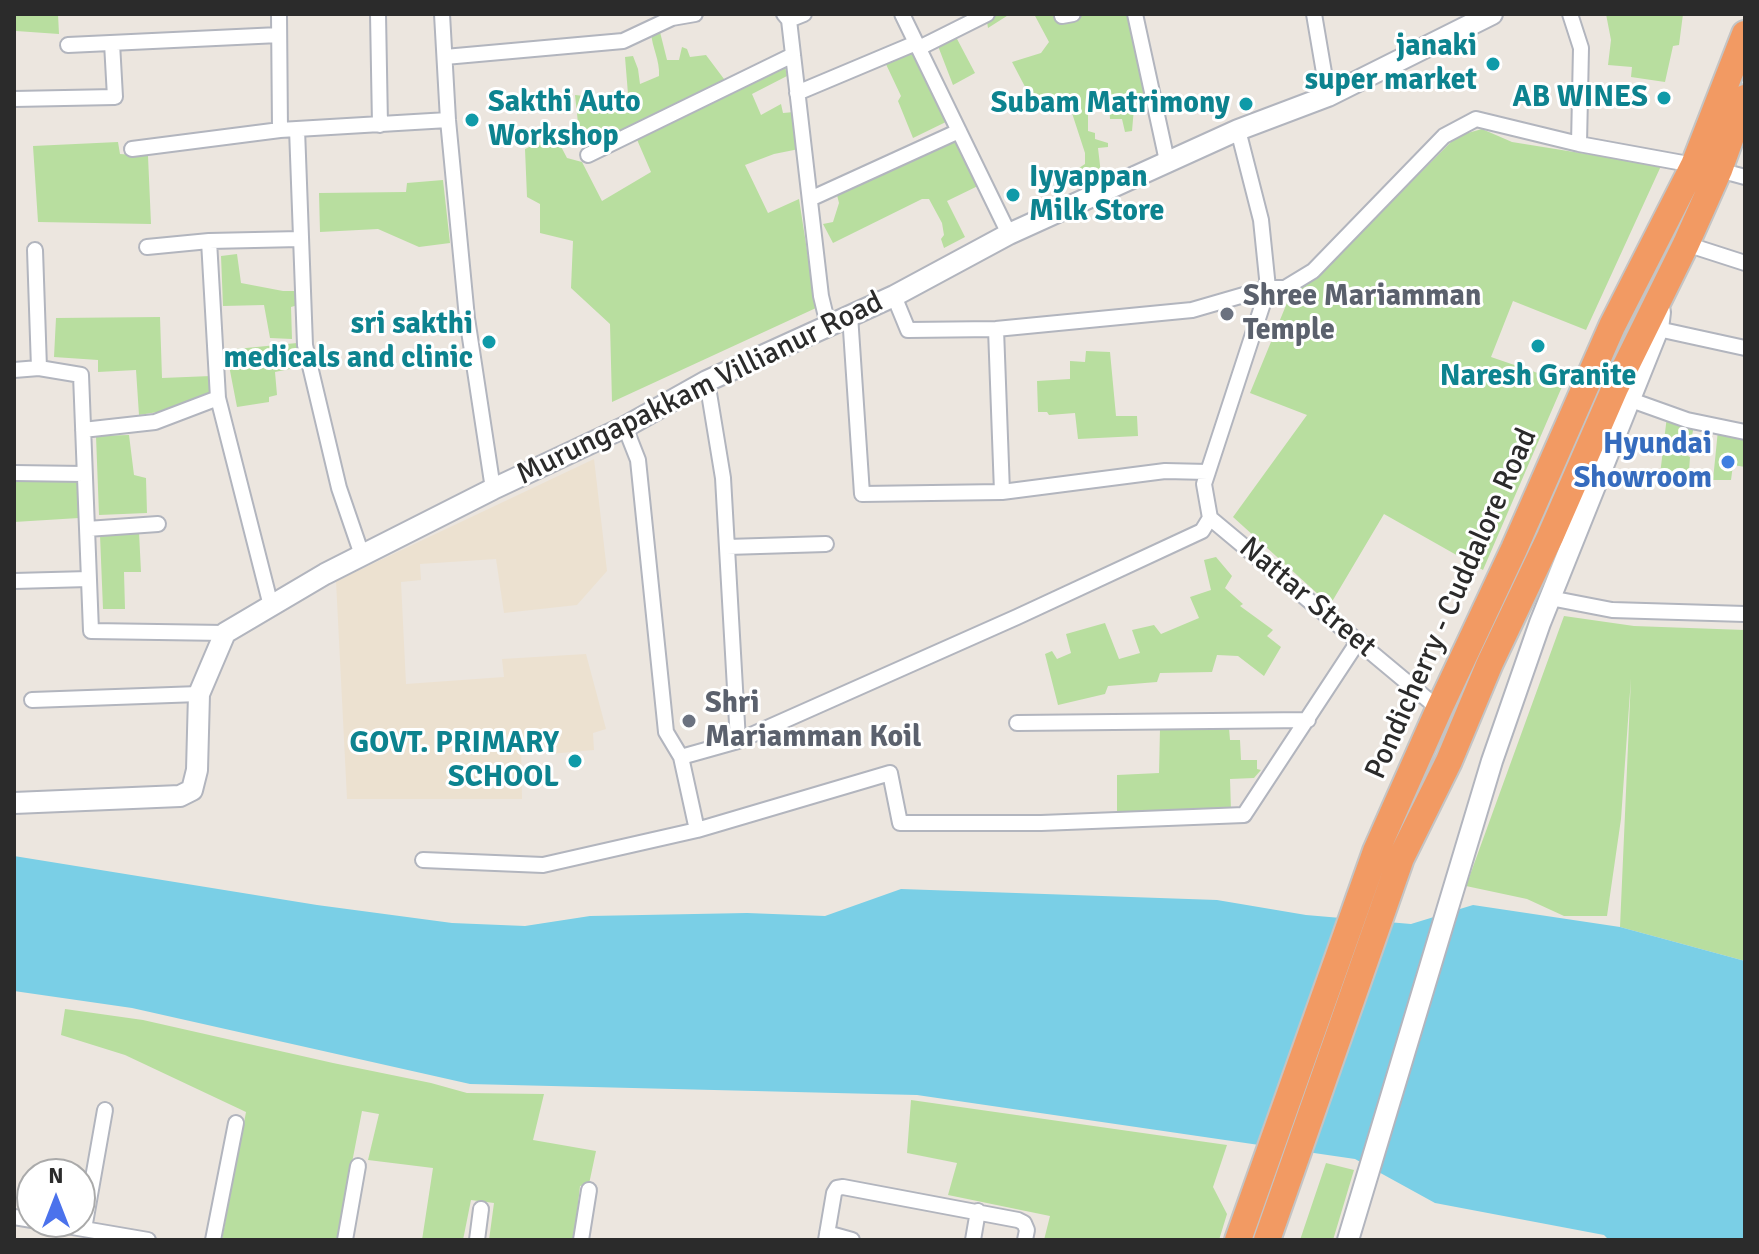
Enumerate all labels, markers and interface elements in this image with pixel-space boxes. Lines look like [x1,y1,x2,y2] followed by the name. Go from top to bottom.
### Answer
[1305,29,1477,100] place label: janaki super market
[1484,55,1502,73] marker: janaki super market
[1513,80,1648,116] place label: AB WINES
[488,85,641,156] place label: Sakthi Auto Workshop
[991,86,1230,122] place label: Subam Matrimony
[1655,89,1673,107] marker: AB WINES
[1237,95,1255,113] marker: Subam Matrimony
[463,111,481,129] marker: Sakthi Auto Workshop
[1029,160,1164,230] place label: Iyyappan Milk Store
[1004,186,1022,204] marker: Iyyappan Milk Store
[1243,279,1481,350] place label: Shree Mariamman Temple
[511,285,889,493] street label: Murungapakkam Villianur Road
[1218,305,1236,323] marker: Shree Mariamman Temple
[224,307,473,378] place label: sri sakthi medicals and clinic
[480,333,498,351] marker: sri sakthi medicals and clinic
[1529,337,1547,355] marker: Naresh Granite
[1440,359,1636,395] place label: Naresh Granite
[1358,423,1546,785] street label: Pondicherry - Cuddalore Road
[1574,427,1712,498] place label: Hyundai Showroom
[1719,453,1737,471] marker: Hyundai Showroom
[1231,530,1383,666] street label: Nattar Street
[705,686,921,756] place label: Shri Mariamman Koil
[680,712,698,730] marker: Shri Mariamman Koil
[350,726,559,796] place label: GOVT. PRIMARY SCHOOL
[566,752,584,770] marker: GOVT. PRIMARY SCHOOL
[16,1158,96,1238] north arrow
[48,1162,64,1189] text: N

